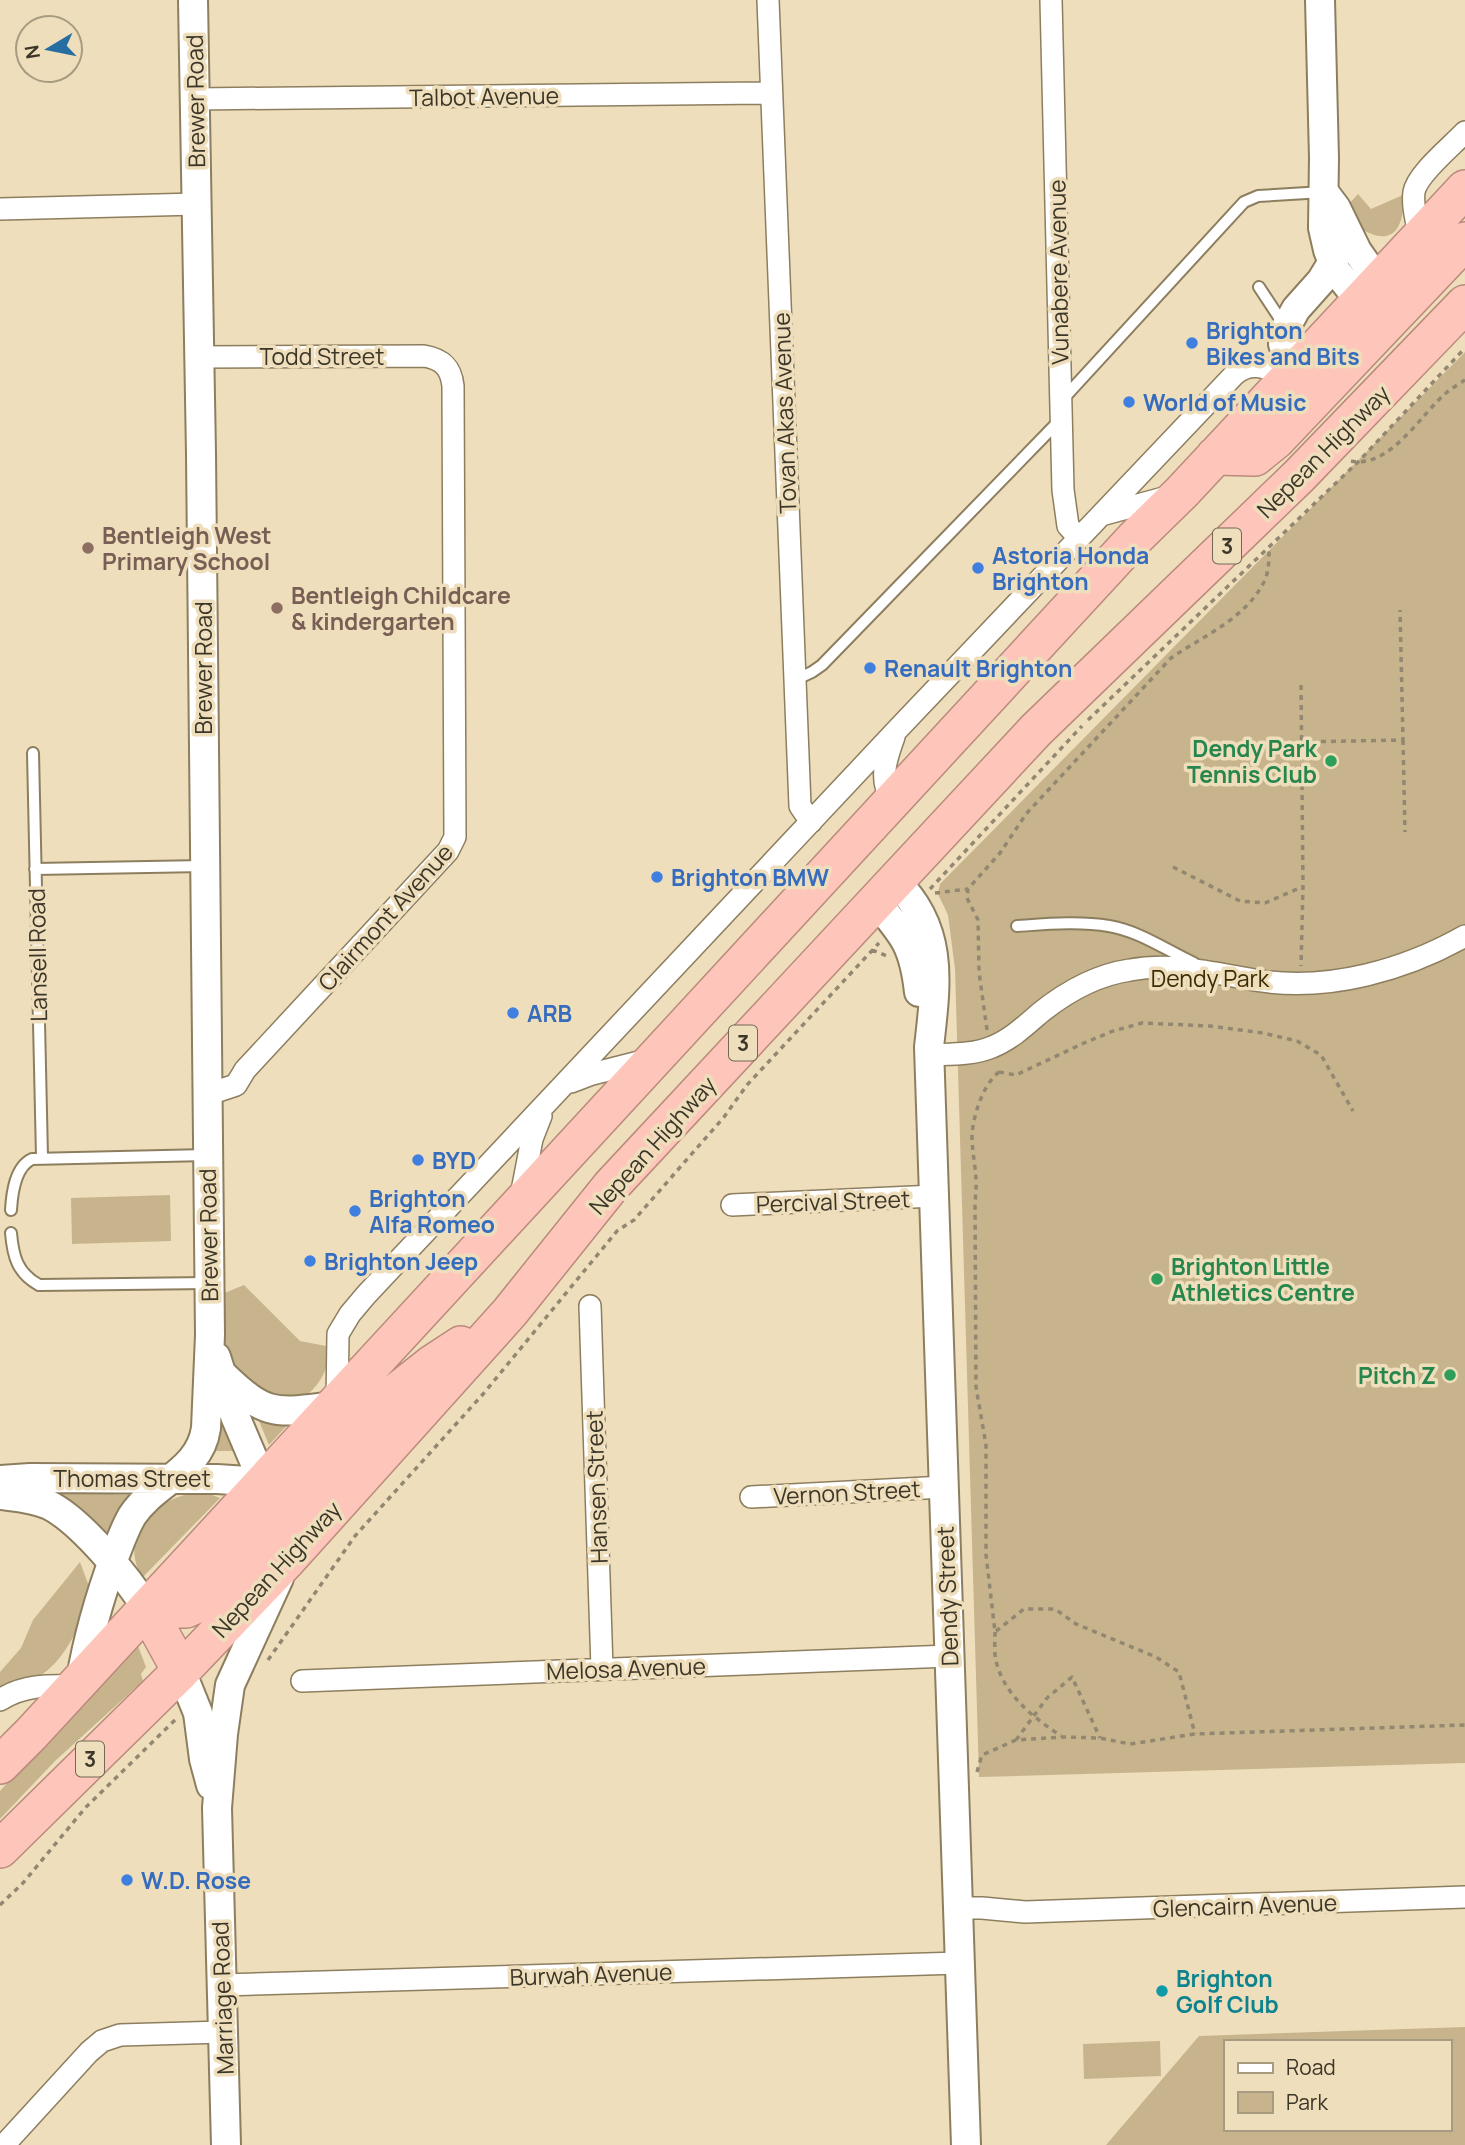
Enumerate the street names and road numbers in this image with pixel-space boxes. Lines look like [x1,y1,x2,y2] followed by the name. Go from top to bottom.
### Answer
[178,34,212,168] street label: Brewer Road
[409,79,559,113] street label: Talbot Avenue
[1040,179,1076,365] street label: Vunabere Avenue
[764,312,804,514] street label: Tovan Akas Avenue
[260,340,384,372] street label: Todd Street
[1249,377,1397,525] street label: Nepean Highway
[1213,528,1241,564] road number: 3
[187,601,219,735] street label: Brewer Road
[310,837,460,997] street label: Clairmont Avenue
[20,888,54,1022] street label: Lansell Road
[729,1026,757,1060] road number: 3
[581,1069,723,1221] street label: Nepean Highway
[191,1168,225,1302] street label: Brewer Road
[755,1182,911,1220] street label: Percival Street
[577,1410,615,1564] street label: Hansen Street
[53,1462,211,1494] street label: Thomas Street
[773,1472,921,1512] street label: Vernon Street
[204,1494,348,1644] street label: Nepean Highway
[929,1525,965,1667] street label: Dendy Street
[546,1649,706,1687] street label: Melosa Avenue
[76,1742,104,1776] road number: 3
[1152,1886,1338,1924] street label: Glencairn Avenue
[203,1921,241,2075] street label: Marriage Road
[509,1955,673,1993] street label: Burwah Avenue

